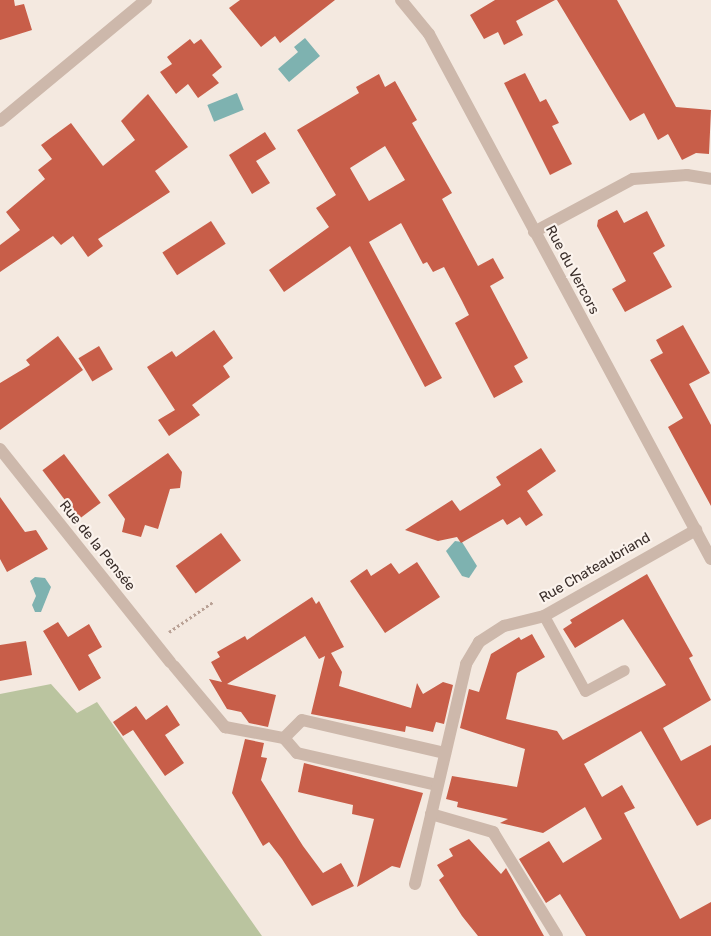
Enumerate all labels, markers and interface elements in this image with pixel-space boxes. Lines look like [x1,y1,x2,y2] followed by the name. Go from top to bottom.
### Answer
[541,222,603,318] street label: Rue du Vercors
[56,498,138,594] street label: Rue de la Pensée
[536,529,654,607] street label: Rue Chateaubriand

